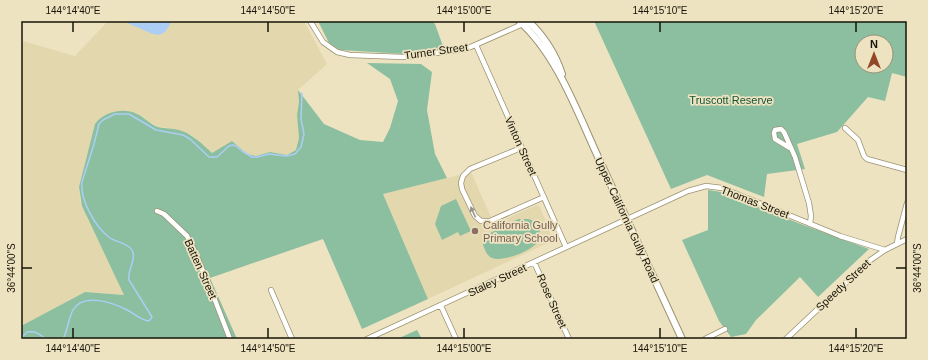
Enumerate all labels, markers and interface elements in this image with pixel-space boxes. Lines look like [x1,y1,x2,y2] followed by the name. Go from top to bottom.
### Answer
[45,5,101,16] text: 144°14'40"E
[240,5,296,16] text: 144°14'50"E
[436,5,492,16] text: 144°15'00"E
[632,5,688,16] text: 144°15'10"E
[828,5,884,16] text: 144°15'20"E
[854,34,894,74] north arrow
[870,38,878,50] text: N
[403,41,469,61] street label: Turner Street
[689,94,773,106] park label: Truscott Reserve
[503,115,539,177] street label: Vinton Street
[593,155,661,285] street label: Upper California Gully Road
[719,183,791,221] street label: Thomas Street
[470,206,476,218] one-way arrow
[483,219,558,244] place label: California Gully Primary School
[470,226,480,236] marker: California Gully Primary School
[182,237,220,301] street label: Batten Street
[6,243,17,293] text: 36°44'00"S
[912,243,923,293] text: 36°44'00"S
[813,257,873,313] street label: Speedy Street
[466,261,528,299] street label: Staley Street
[535,272,569,330] street label: Rose Street
[45,343,101,354] text: 144°14'40"E
[240,343,296,354] text: 144°14'50"E
[436,343,492,354] text: 144°15'00"E
[632,343,688,354] text: 144°15'10"E
[828,343,884,354] text: 144°15'20"E

